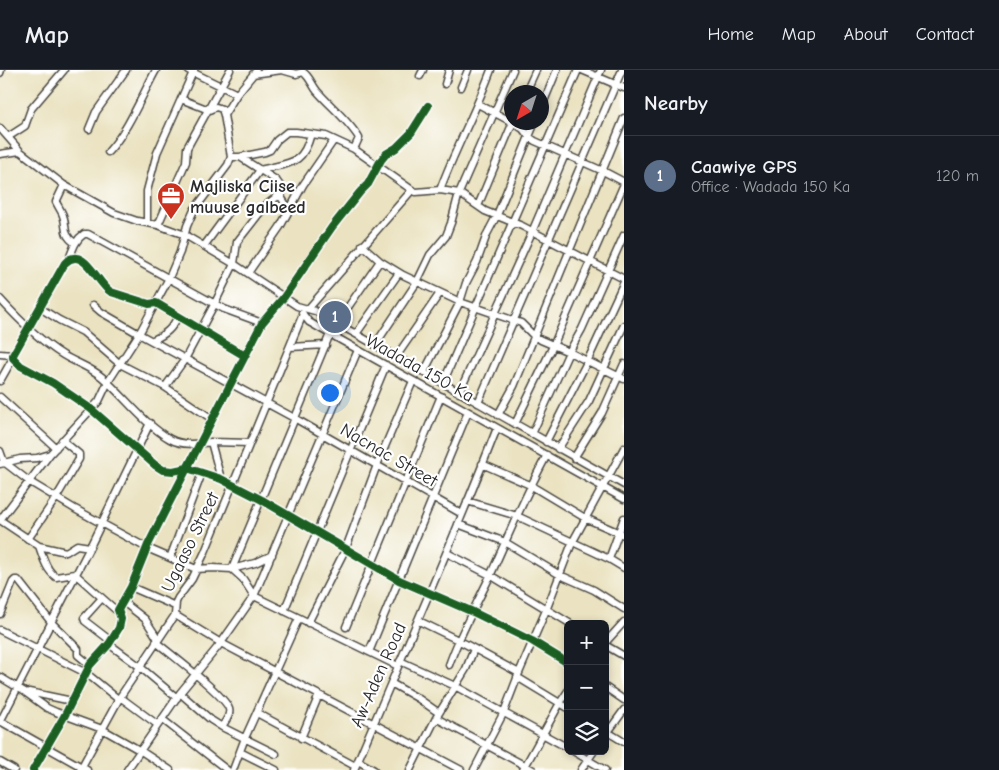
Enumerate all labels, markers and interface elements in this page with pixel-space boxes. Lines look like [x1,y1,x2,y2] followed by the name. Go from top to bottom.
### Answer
[25,21,69,49] text: Map
[707,24,754,45] text: Home
[782,24,816,45] text: Map
[844,24,888,45] text: About
[916,24,974,45] text: Contact
[504,85,549,130] north arrow
[644,91,708,115] text: Nearby
[691,156,797,178] text: Caawiye GPS
[657,167,663,185] text: 1
[936,167,979,185] text: 120 m
[190,176,306,218] place label: Majliska Ciise muuse galbeed
[691,178,850,196] text: Office · Wadada 150 Ka
[156,181,186,220] office icon: Majliska Ciise muuse galbeed
[319,298,351,336] pin: 1
[362,330,478,407] street label: Wadada 150 Ka
[317,380,343,406] your location
[336,419,442,492] street label: Nacnac Street
[157,488,224,596] street label: Ugaaso Street
[346,620,411,731] street label: Aw-Aden Road
[564,620,609,755] map controls
[564,620,609,665] button: +
[564,665,609,710] button: −
[564,710,609,755] button: layers

